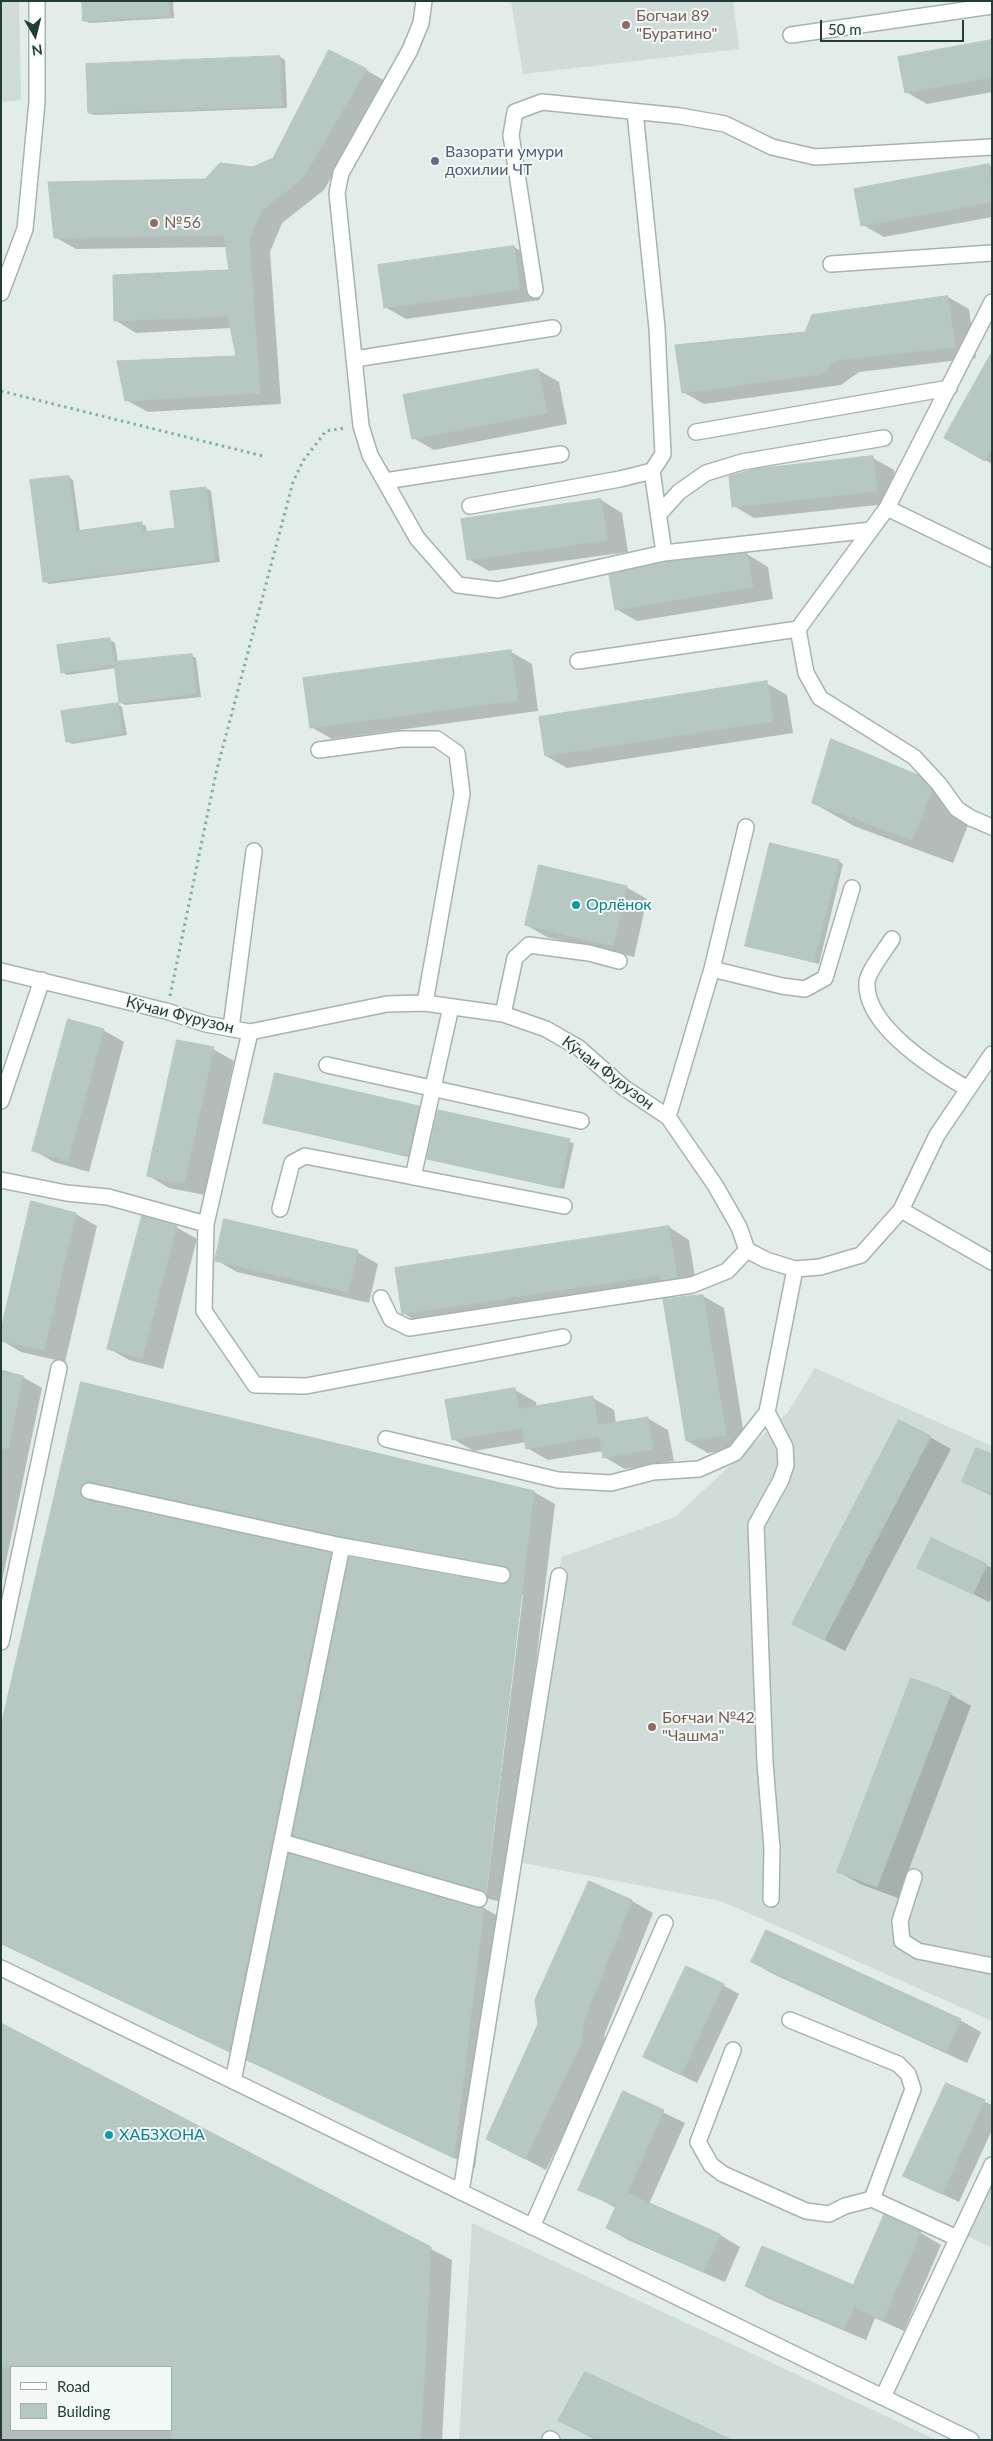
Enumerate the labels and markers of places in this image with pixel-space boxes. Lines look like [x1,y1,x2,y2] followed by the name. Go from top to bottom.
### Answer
[636,6,717,44] place label: Богчаи 89 "Буратино"
[620,19,632,31] marker: Богчаи 89 "Буратино"
[445,142,563,180] place label: Вазорати умури дохилии ЧТ
[429,155,441,167] marker: Вазорати умури дохилии ЧТ
[164,213,201,233] place label: №56
[148,217,160,229] marker: №56
[586,895,652,915] place label: Орлёнок
[570,899,582,911] marker: Орлёнок
[662,1708,755,1746] place label: Боғчаи №42 "Чашма"
[646,1721,658,1733] marker: Боғчаи №42 "Чашма"
[119,2125,205,2145] place label: ХАБЗХОНА
[103,2129,115,2141] marker: ХАБЗХОНА

